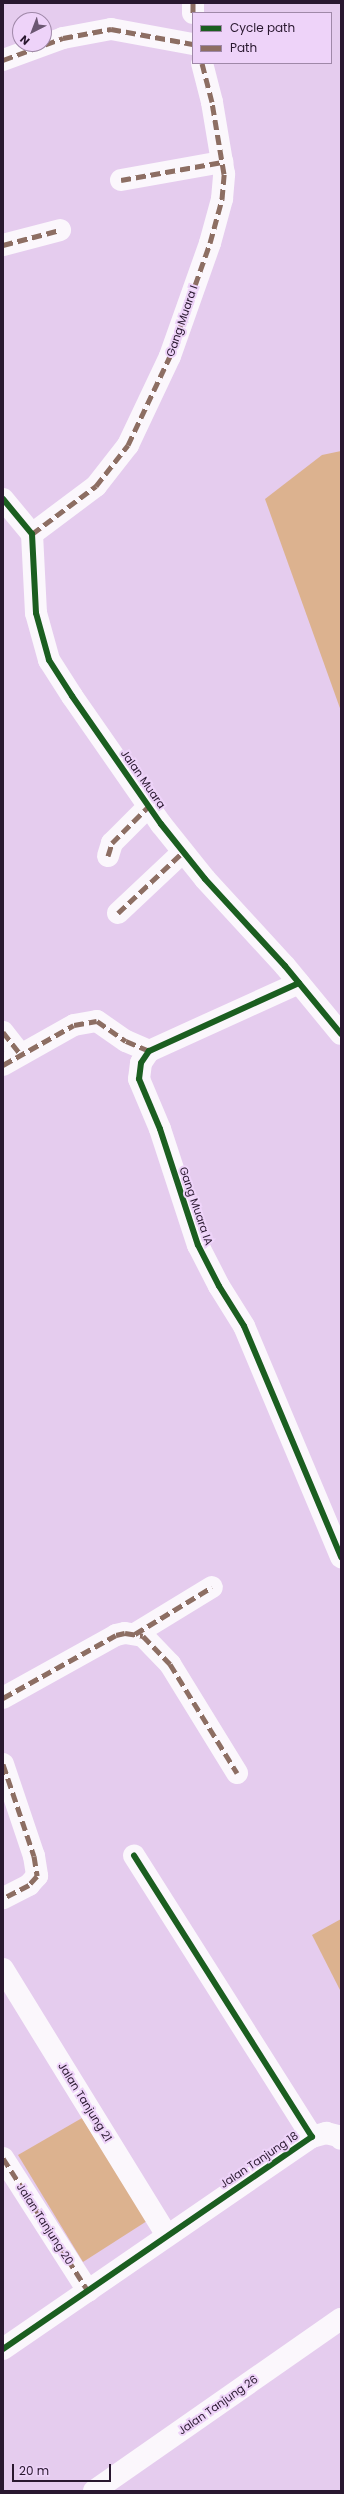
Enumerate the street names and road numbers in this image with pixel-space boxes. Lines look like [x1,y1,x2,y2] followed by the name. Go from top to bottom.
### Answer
[164,284,200,358] street label: Gang Muara I
[118,747,168,811] street label: Jalan Muara
[176,1165,216,1247] street label: Gang Muara IA
[55,2060,115,2144] street label: Jalan Tanjung 21
[217,2129,301,2191] street label: Jalan Tanjung 18
[14,2181,76,2267] street label: Jalan Tanjung 20
[176,2373,260,2437] street label: Jalan Tanjung 26

